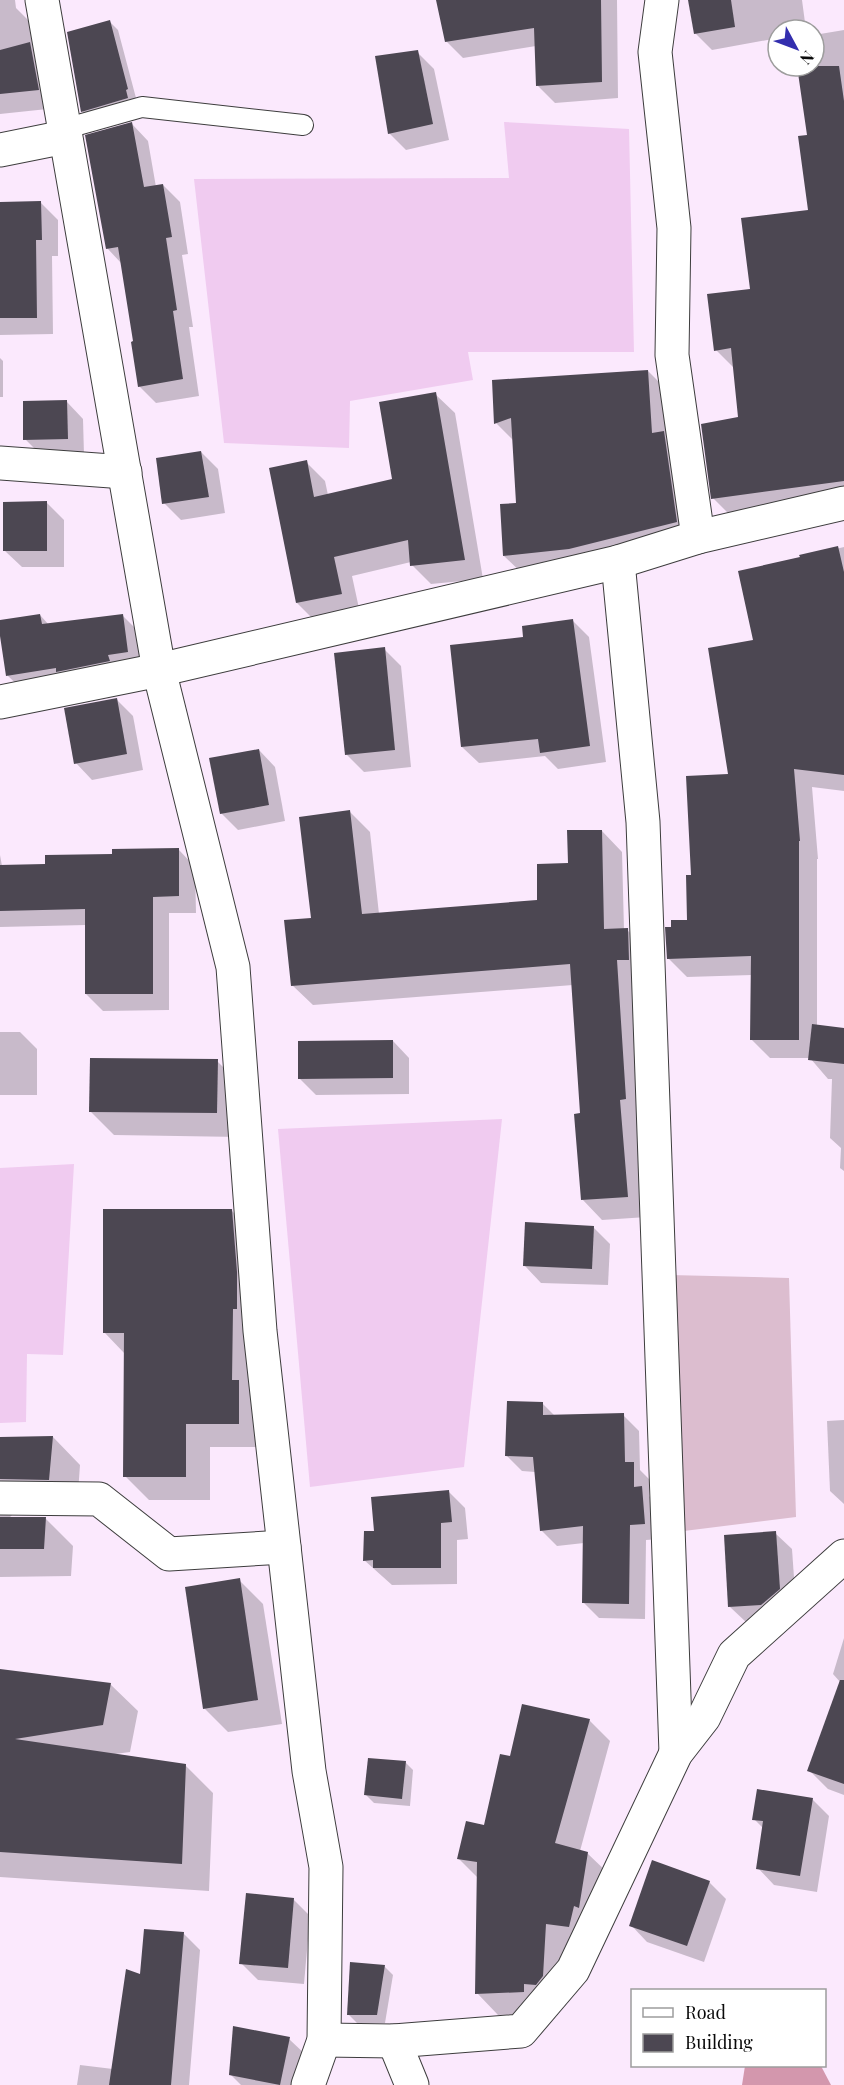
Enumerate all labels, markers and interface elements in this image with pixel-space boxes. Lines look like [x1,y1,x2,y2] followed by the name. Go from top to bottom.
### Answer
[766,18,826,78] north arrow
[796,47,819,70] text: N
[631,1989,826,2067] legend
[685,2000,726,2024] text: Road
[685,2030,753,2054] text: Building

